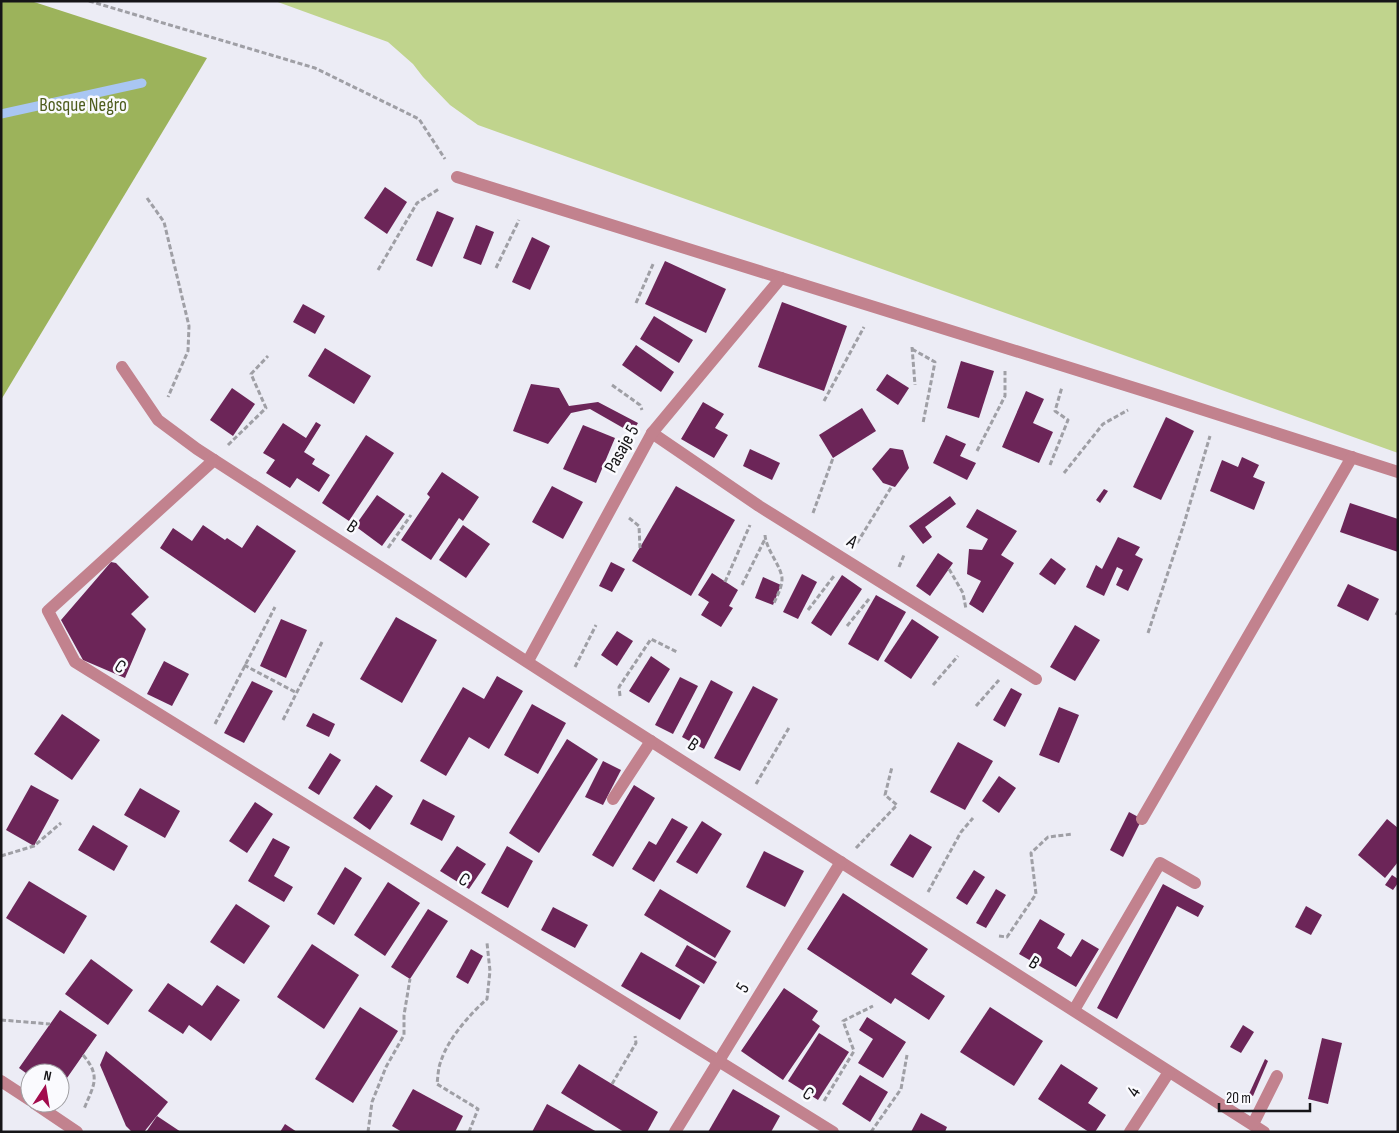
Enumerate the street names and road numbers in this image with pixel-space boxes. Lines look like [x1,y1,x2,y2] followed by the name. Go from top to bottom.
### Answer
[600,421,644,477] street label: Pasaje 5
[342,515,362,539] street label: B
[842,530,862,554] street label: A
[110,655,130,679] street label: C
[683,733,703,757] street label: B
[454,868,474,892] street label: C
[1024,951,1044,975] street label: B
[731,979,755,997] street label: 5
[798,1082,818,1106] street label: C
[1122,1082,1146,1101] street label: 4

